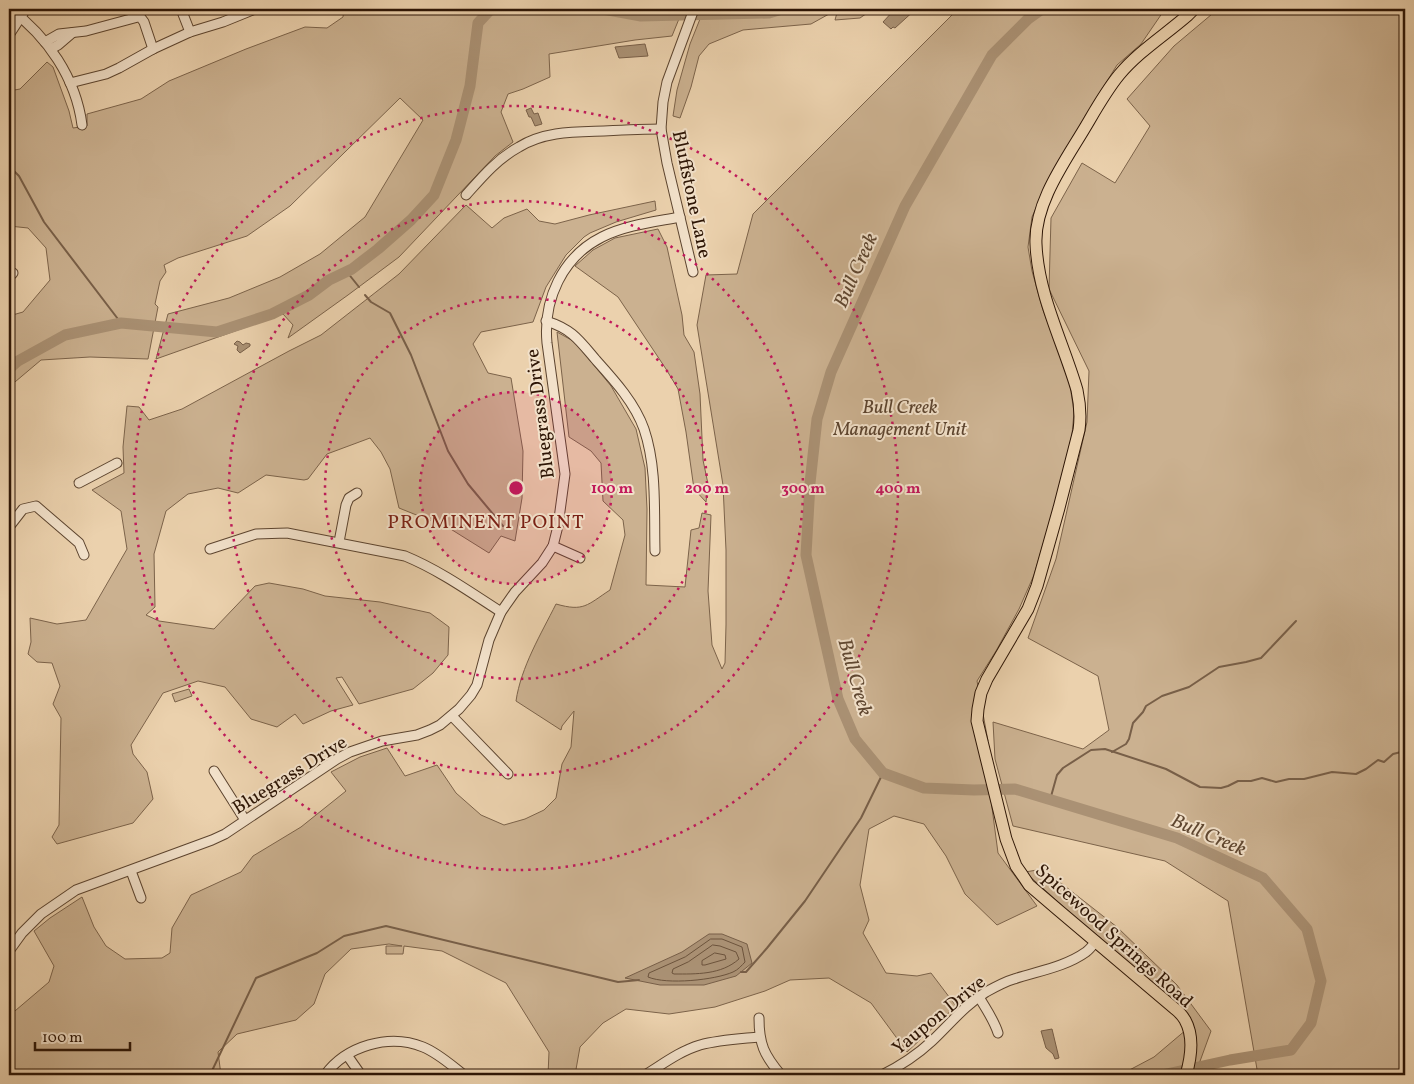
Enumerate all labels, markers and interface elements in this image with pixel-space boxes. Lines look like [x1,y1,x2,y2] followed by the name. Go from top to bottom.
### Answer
[665,128,717,261] street label: Bluffstone Lane
[828,229,886,313] water label: Bull Creek
[520,347,562,480] street label: Bluegrass Drive
[832,395,968,443] park label: Bull Creek Management Unit
[507,479,525,497] centre of rings
[591,479,634,500] text: 100 m
[685,479,729,500] text: 200 m
[781,479,825,500] text: 300 m
[876,479,921,500] text: 400 m
[387,509,585,537] district label: PROMINENT POINT
[830,636,878,720] water label: Bull Creek
[228,730,352,821] street label: Bluegrass Drive
[1166,807,1250,864] water label: Bull Creek
[1029,858,1198,1015] street label: Spicewood Springs Road
[887,970,992,1061] street label: Yaupon Drive
[35,1019,130,1051] scale bar
[42,1028,82,1049] text: 100 m

